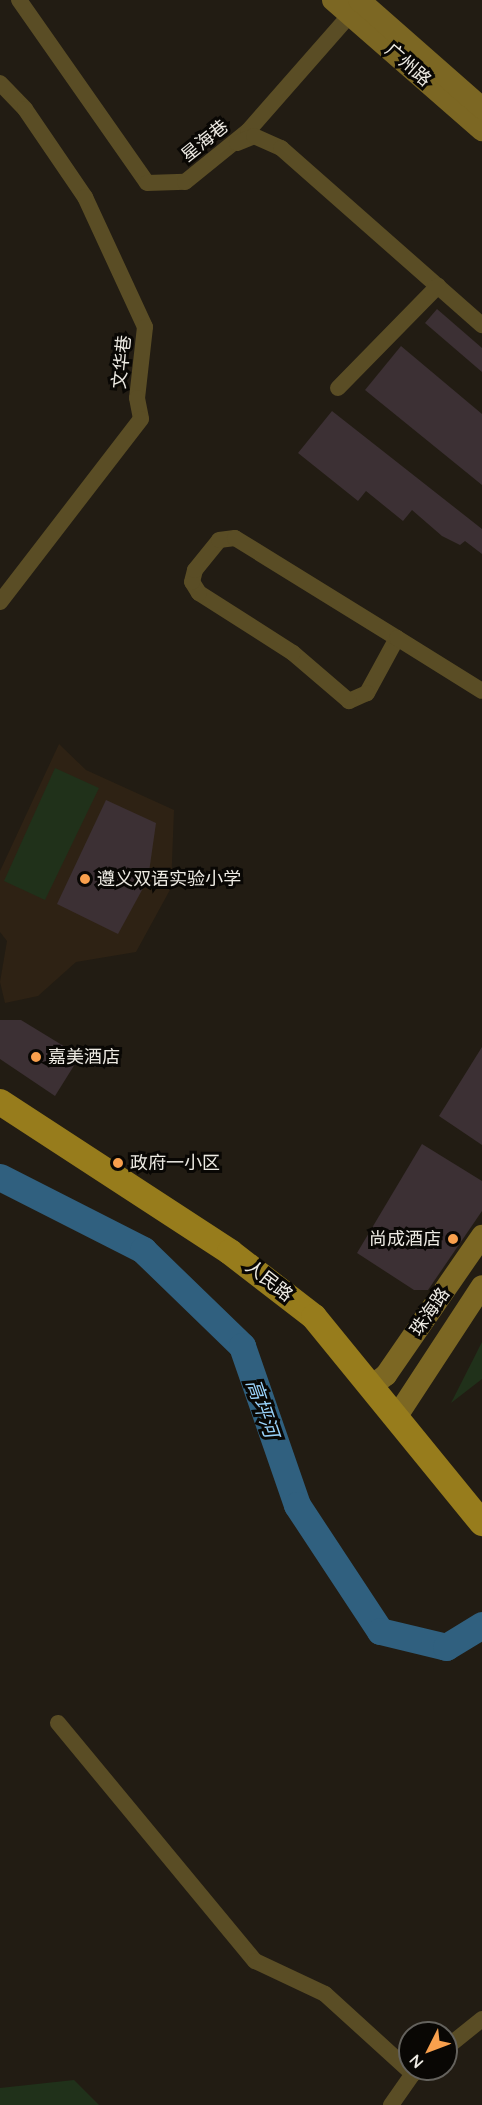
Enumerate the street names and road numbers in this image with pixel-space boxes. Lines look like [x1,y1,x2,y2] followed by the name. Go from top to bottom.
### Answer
[381,39,435,91] street label: 广州路
[177,116,233,166] street label: 星海巷
[108,334,136,390] street label: 文华巷
[241,1256,297,1306] street label: 人民路
[406,1284,454,1340] street label: 珠海路

